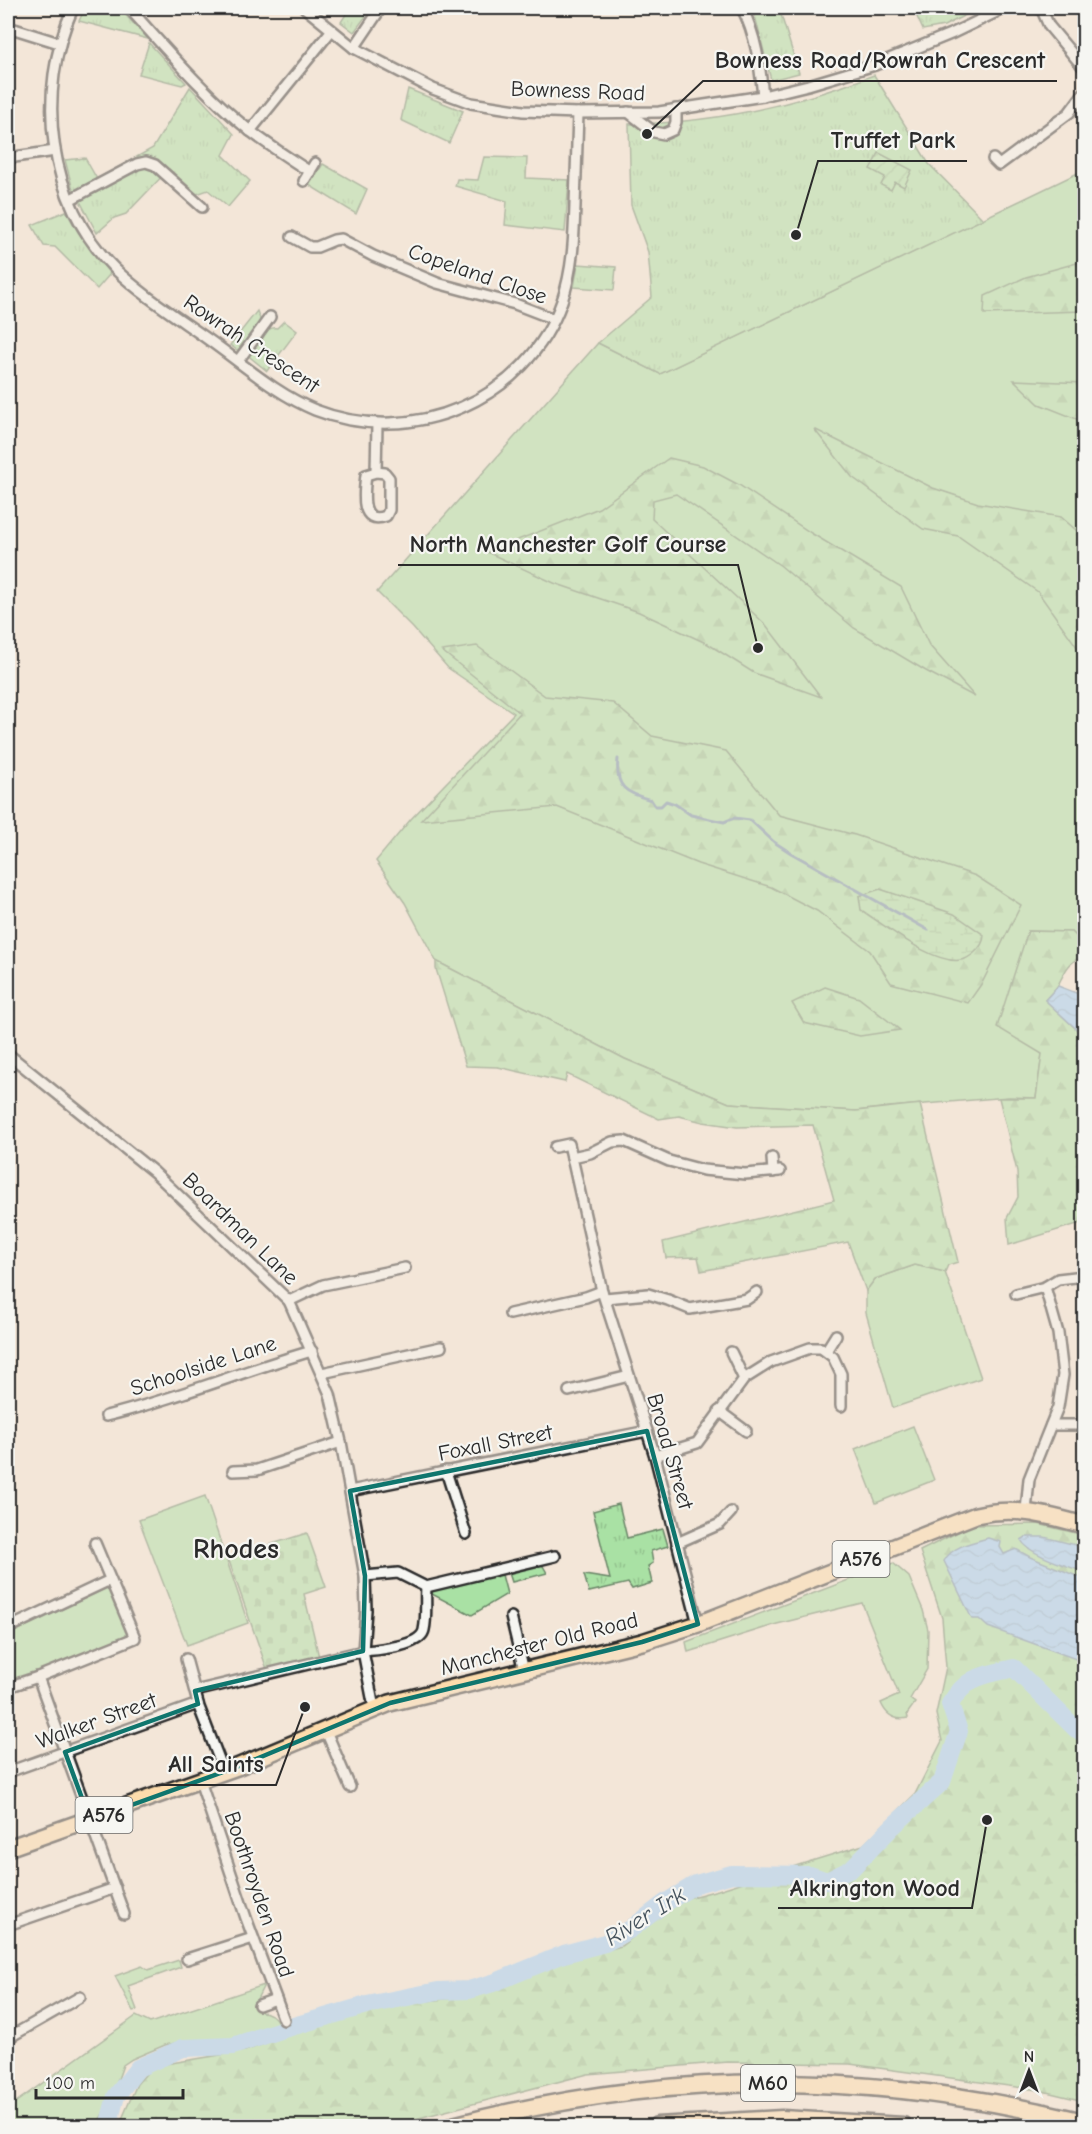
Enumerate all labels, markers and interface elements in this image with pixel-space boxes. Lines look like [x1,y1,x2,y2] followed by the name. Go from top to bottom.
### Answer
[703,39,1057,81] callout: Bowness Road/Rowrah Crescent
[715,46,1046,74] text: Bowness Road/Rowrah Crescent
[510,76,646,106] street label: Bowness Road
[818,119,967,161] callout: Truffet Park
[831,126,956,154] text: Truffet Park
[405,238,551,310] street label: Copeland Close
[179,289,325,399] street label: Rowrah Crescent
[398,523,738,565] callout: North Manchester Golf Course
[410,530,727,558] text: North Manchester Golf Course
[177,1167,303,1290] street label: Boardman Lane
[127,1330,280,1402] street label: Schoolside Lane
[641,1390,699,1513] street label: Broad Street
[436,1419,555,1467] street label: Foxall Street
[193,1533,279,1565] district label: Rhodes
[832,1541,890,1577] road number: A576
[438,1607,641,1681] street label: Manchester Old Road
[33,1687,161,1755] street label: Walker Street
[156,1743,276,1785] callout: All Saints
[168,1750,264,1778] text: All Saints
[76,1797,132,1833] road number: A576
[218,1808,300,1981] street label: Boothroyden Road
[778,1866,972,1908] callout: Alkrington Wood
[790,1874,960,1902] text: Alkrington Wood
[599,1880,691,1952] water label: River Irk
[999,2041,1059,2101] north arrow
[1024,2048,1034,2066] text: N
[36,2062,183,2100] scale bar
[741,2065,795,2101] road number: M60
[45,2073,95,2094] text: 100 m

